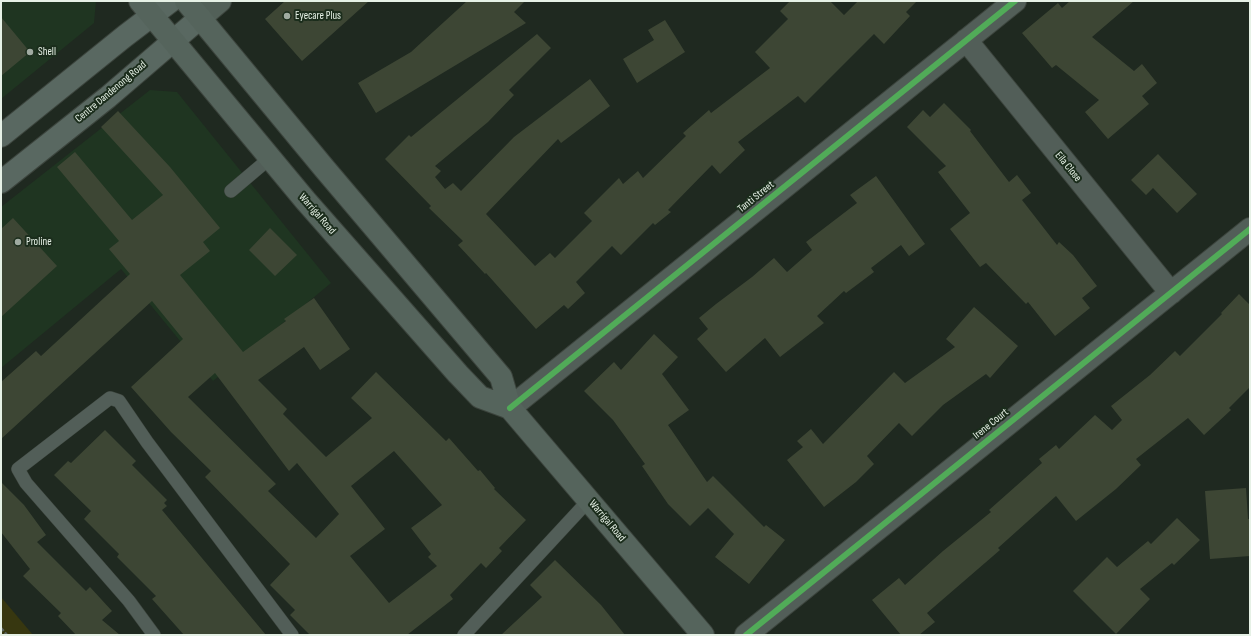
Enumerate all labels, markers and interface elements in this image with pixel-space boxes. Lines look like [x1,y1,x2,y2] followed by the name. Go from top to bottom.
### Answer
[295,9,341,23] place label: Eyecare Plus
[282,11,292,21] marker: Eyecare Plus
[38,45,56,59] place label: Shell
[25,47,35,57] marker: Shell
[73,58,149,126] street label: Centre Dandenong Road
[1052,149,1084,185] street label: Eila Close
[735,178,777,216] street label: Tanti Street
[296,191,338,237] street label: Warrigal Road
[26,235,52,249] place label: Proline
[13,237,23,247] marker: Proline
[971,406,1011,442] street label: Irene Court
[586,498,628,544] street label: Warrigal Road

